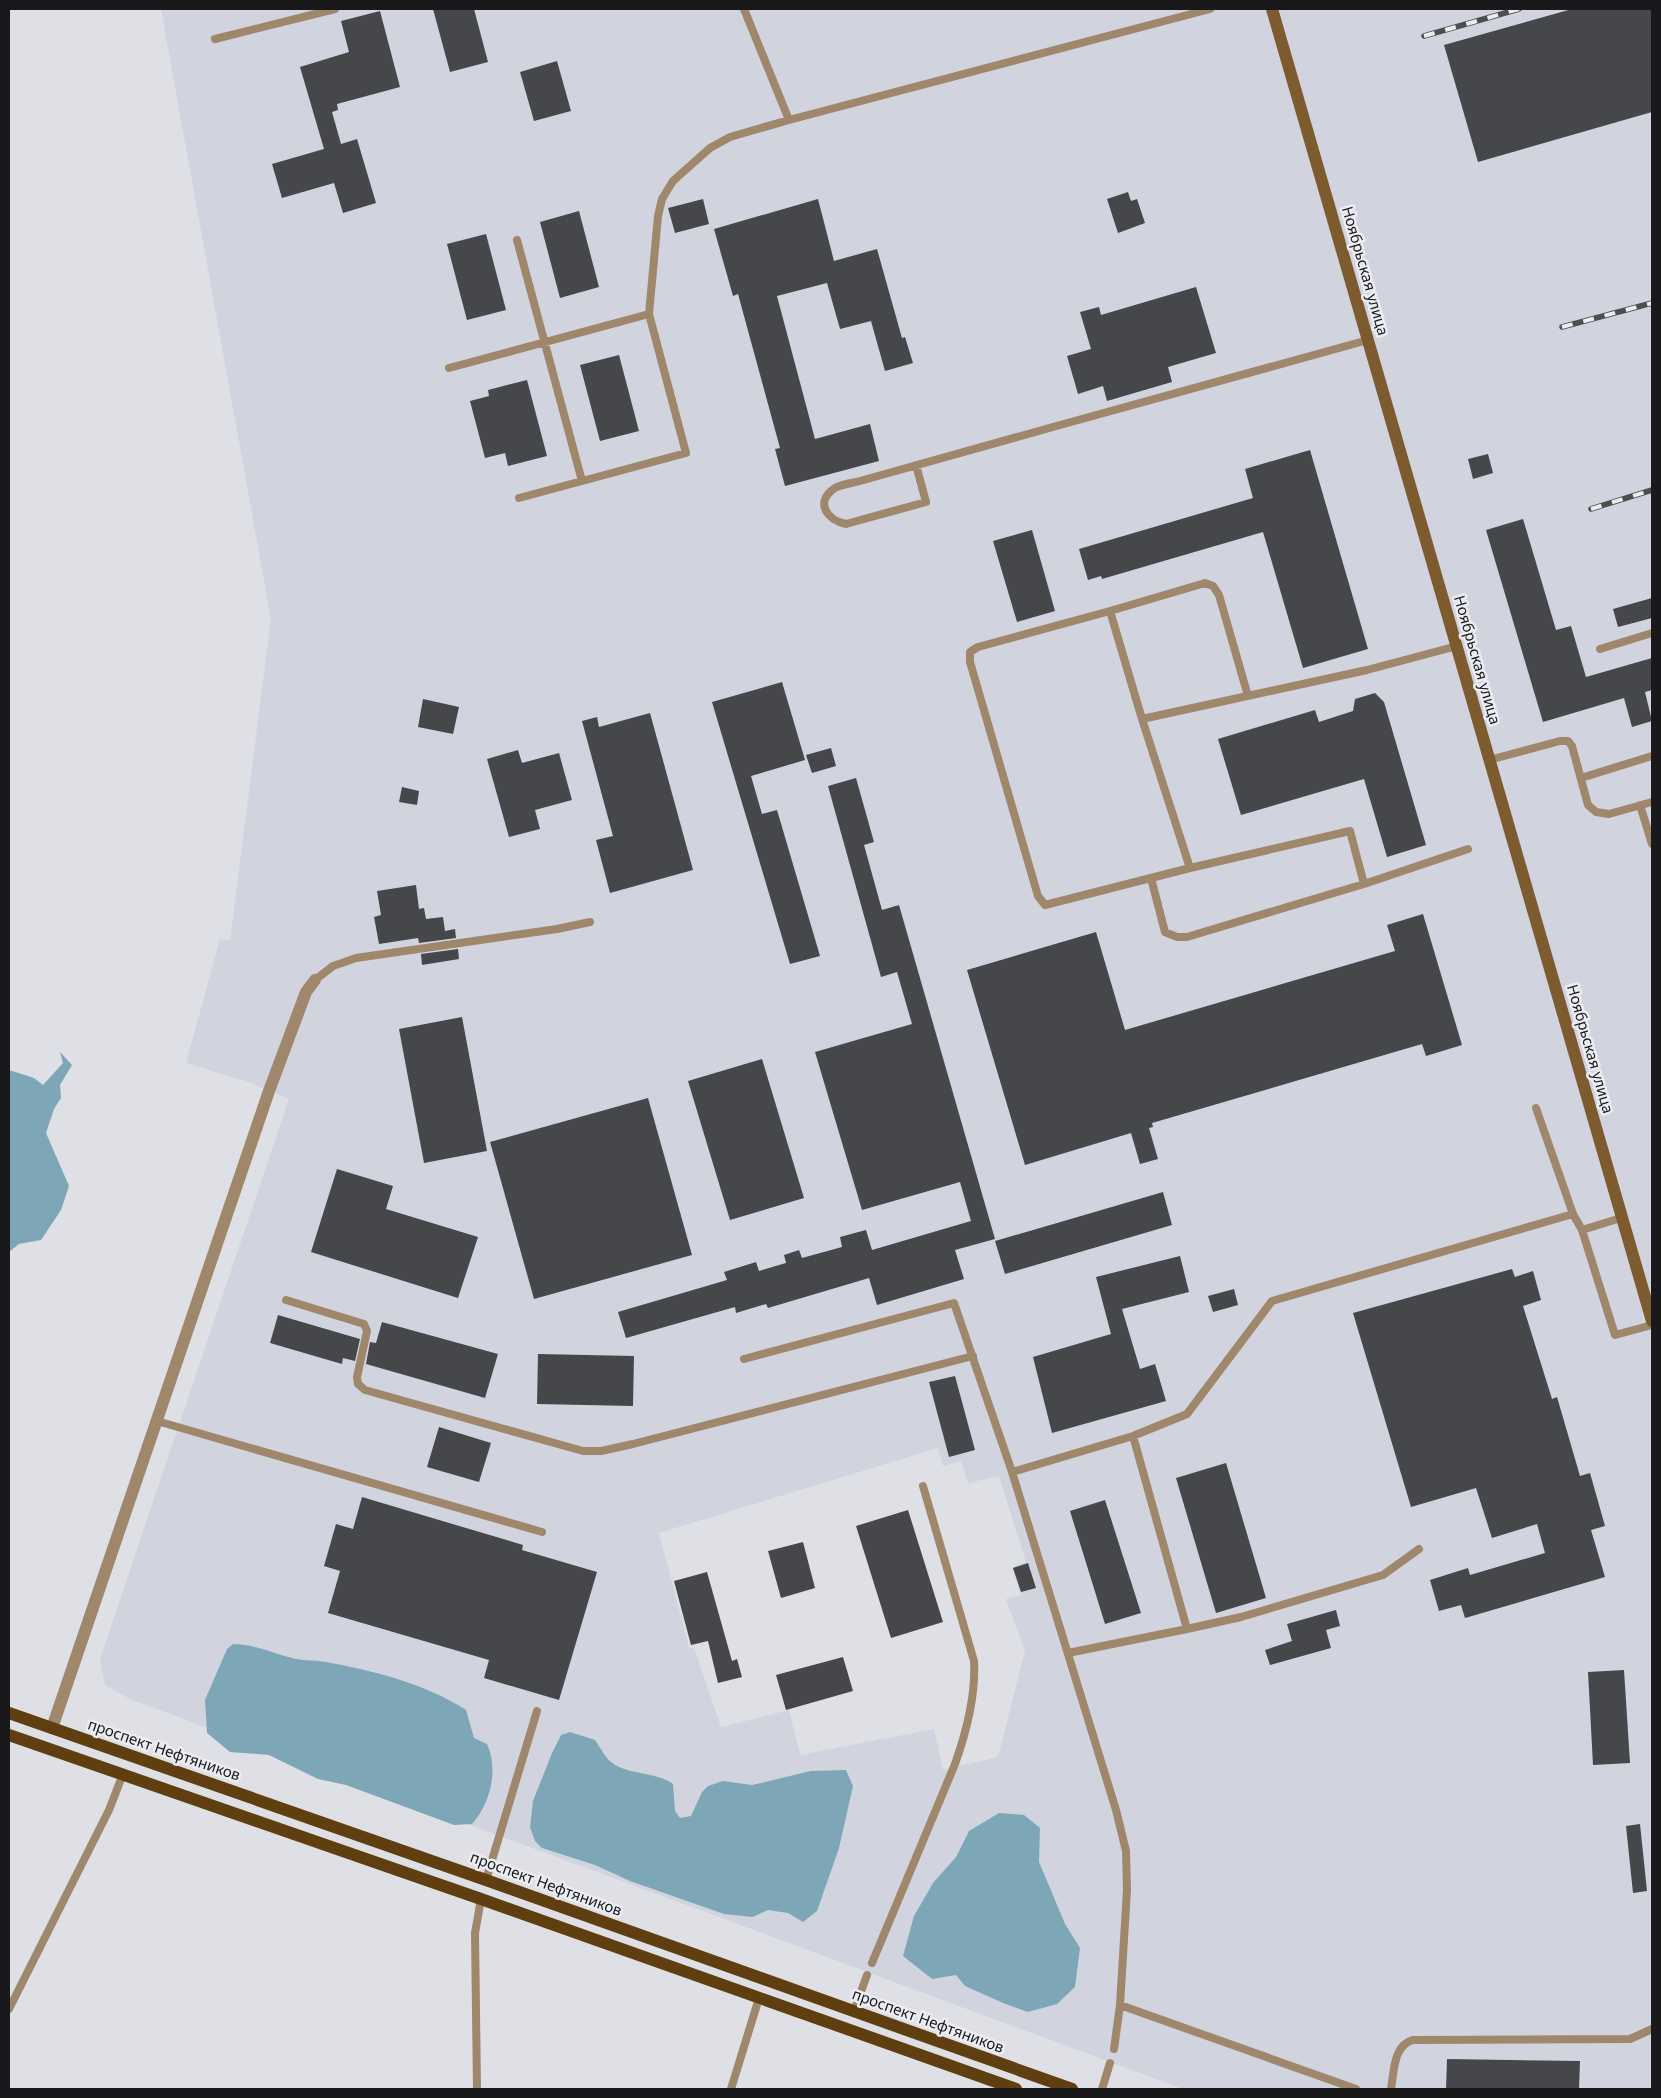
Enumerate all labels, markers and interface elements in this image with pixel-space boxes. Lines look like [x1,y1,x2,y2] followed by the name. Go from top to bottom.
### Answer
[1338,204,1394,338] street label: Ноябрьская улица
[1450,593,1506,727] street label: Ноябрьская улица
[1563,982,1619,1116] street label: Ноябрьская улица
[85,1714,243,1785] street label: проспект Нефтяников
[468,1846,625,1920] street label: проспект Нефтяников
[850,1983,1007,2057] street label: проспект Нефтяников

